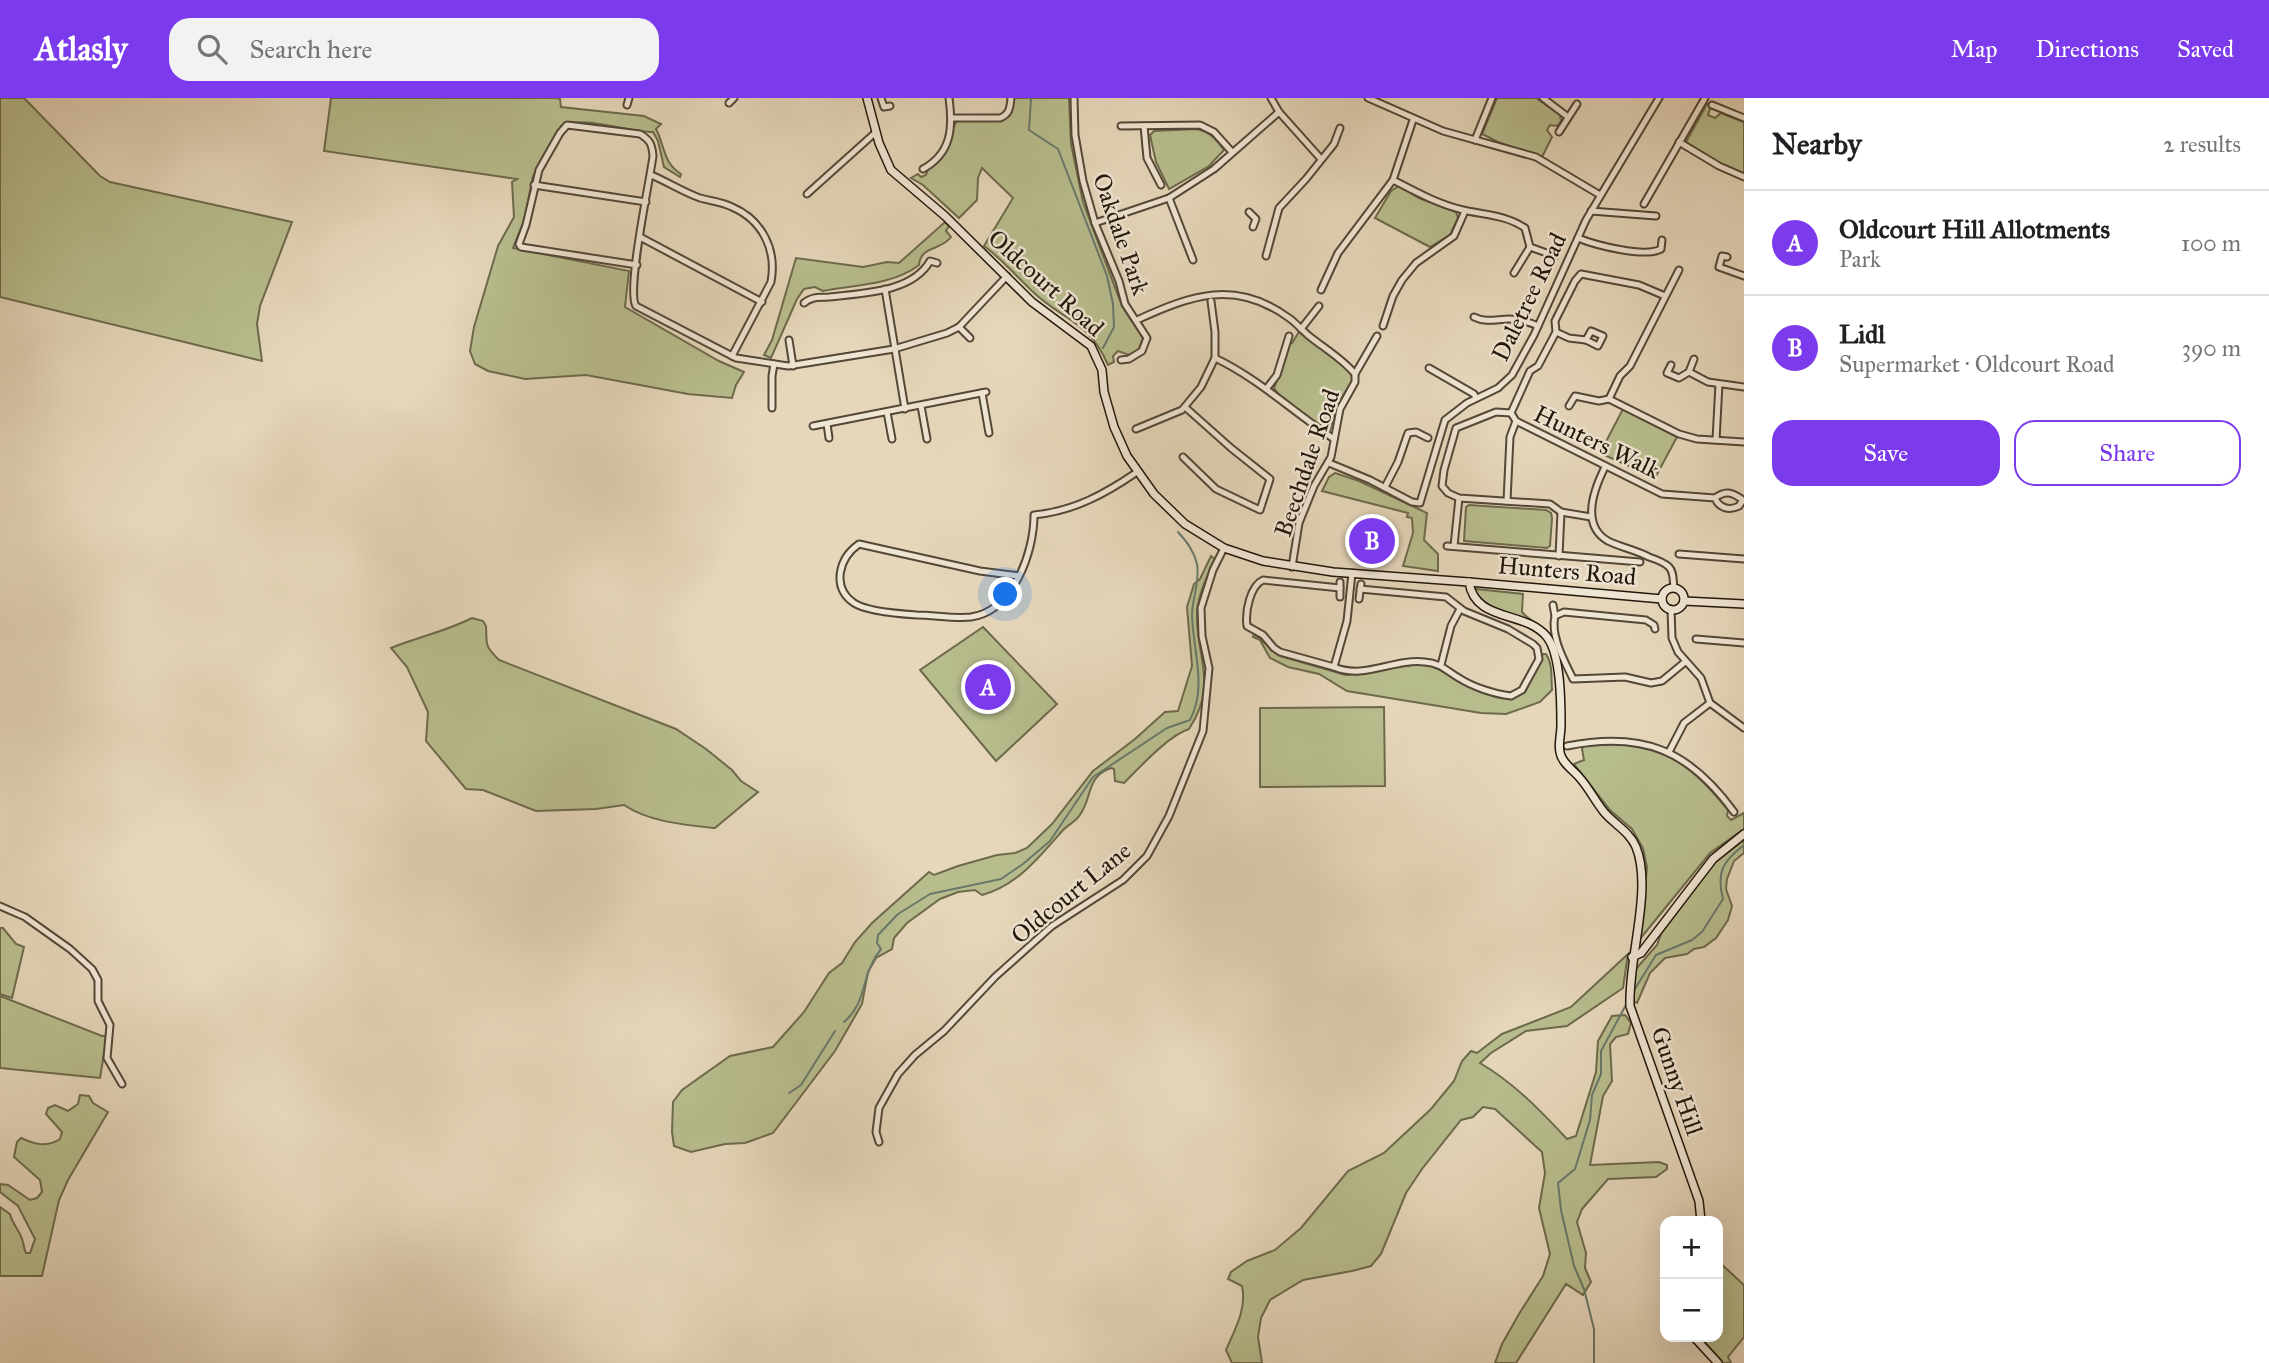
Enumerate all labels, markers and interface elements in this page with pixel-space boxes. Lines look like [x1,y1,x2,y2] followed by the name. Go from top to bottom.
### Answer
[169,18,659,81] search box
[35,29,127,69] text: Atlasly
[193,30,231,68] icon: search
[249,33,372,65] text: Search here
[1951,34,1998,64] text: Map
[2036,34,2139,64] text: Directions
[2177,34,2234,64] text: Saved
[1772,126,1862,162] text: Nearby
[2163,130,2241,158] text: 2 results
[1086,169,1156,300] street label: Oakdale Park
[1839,213,2110,245] text: Oldcourt Hill Allotments
[982,223,1110,343] street label: Oldcourt Road
[1485,228,1573,366] street label: Daletree Road
[1787,229,1803,257] text: A
[2181,229,2241,257] text: 100 m
[1839,245,1881,273] text: Park
[1839,318,1885,350] text: Lidl
[1787,334,1803,362] text: B
[2182,334,2241,362] text: 390 m
[1839,350,2115,378] text: Supermarket · Oldcourt Road
[1268,385,1346,541] street label: Beechdale Road
[1529,398,1666,486] street label: Hunters Walk
[1772,420,2000,486] button: Save
[2014,420,2241,486] button: Share
[1349,515,1395,567] pin: B
[1497,550,1637,592] street label: Hunters Road
[988,577,1022,611] your location
[965,661,1011,713] pin: A
[1005,836,1137,950] street label: Oldcourt Lane
[1644,1023,1710,1140] street label: Gunny Hill
[1660,1216,1723,1342] map controls
[1660,1216,1723,1279] button: +
[1660,1279,1723,1342] button: −

